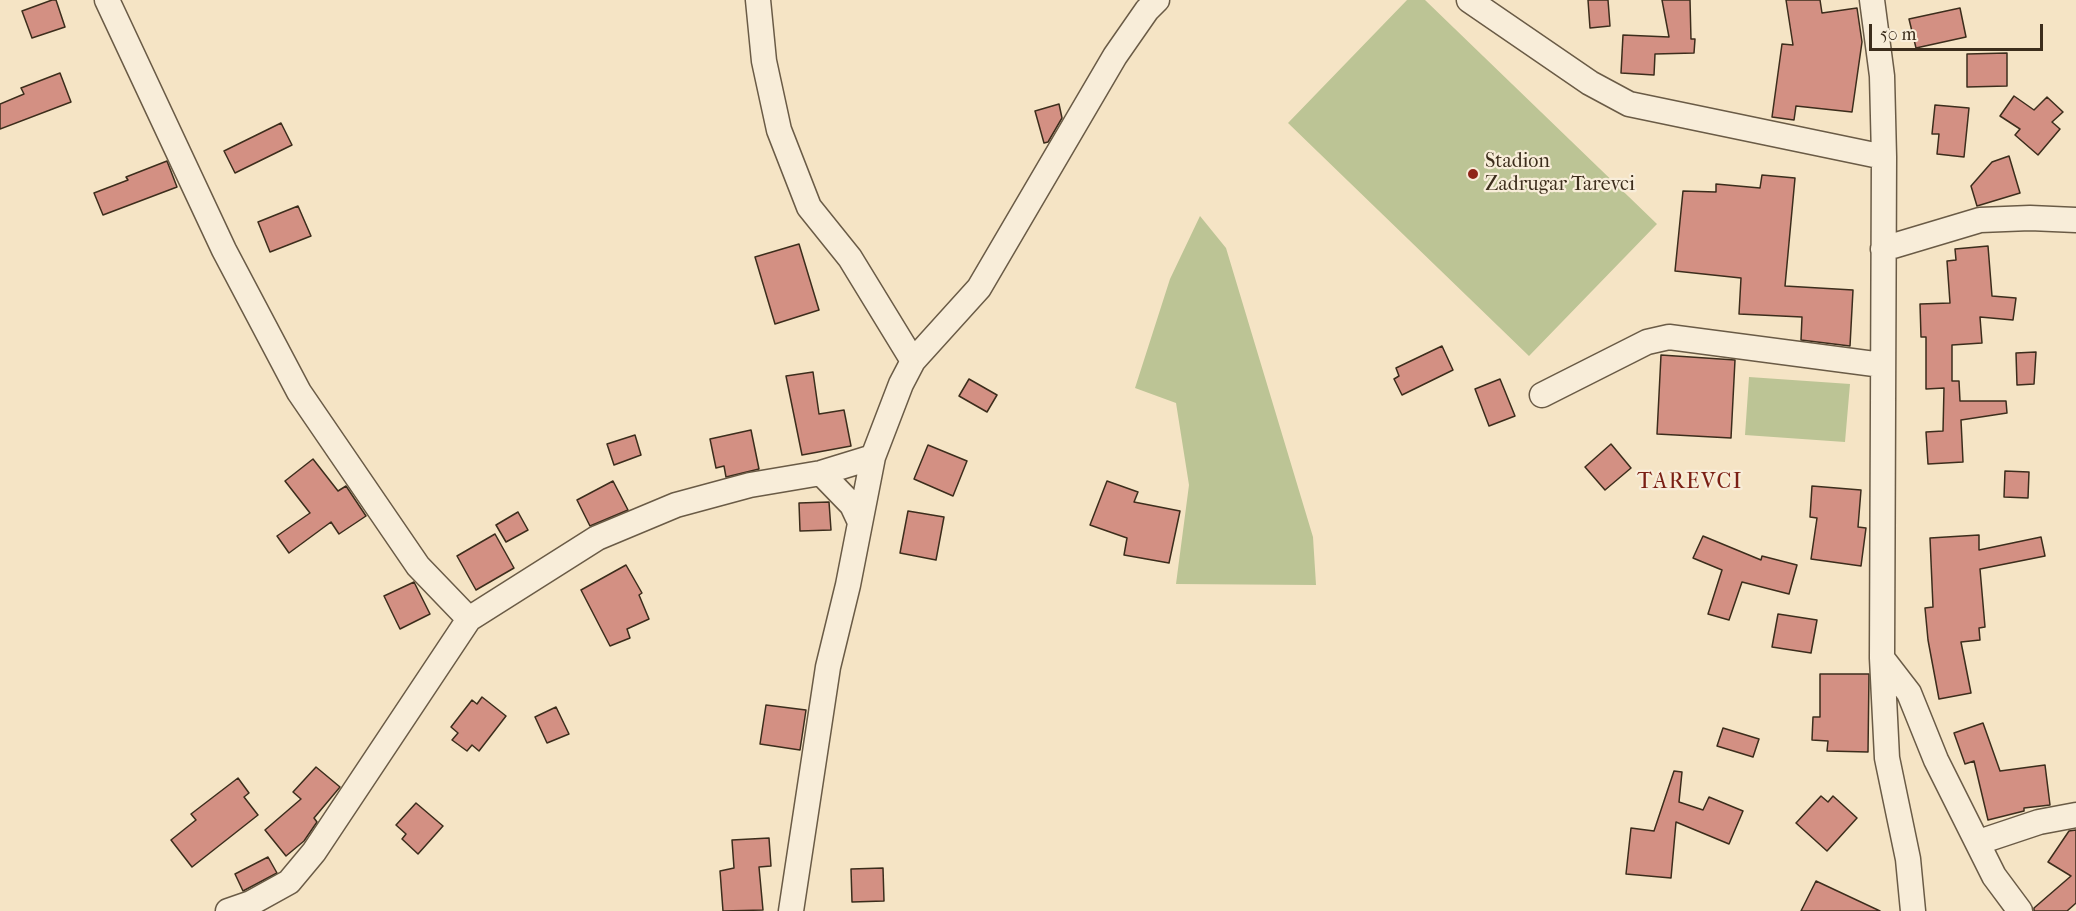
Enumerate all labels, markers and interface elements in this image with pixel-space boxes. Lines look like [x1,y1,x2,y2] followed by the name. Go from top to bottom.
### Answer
[1872,12,2046,50] scale bar
[1880,24,1916,45] text: 50 m
[1485,150,1635,197] place label: Stadion Zadrugar Tarevci
[1466,167,1480,181] marker: Stadion Zadrugar Tarevci
[1637,470,1743,496] district label: TAREVCI

